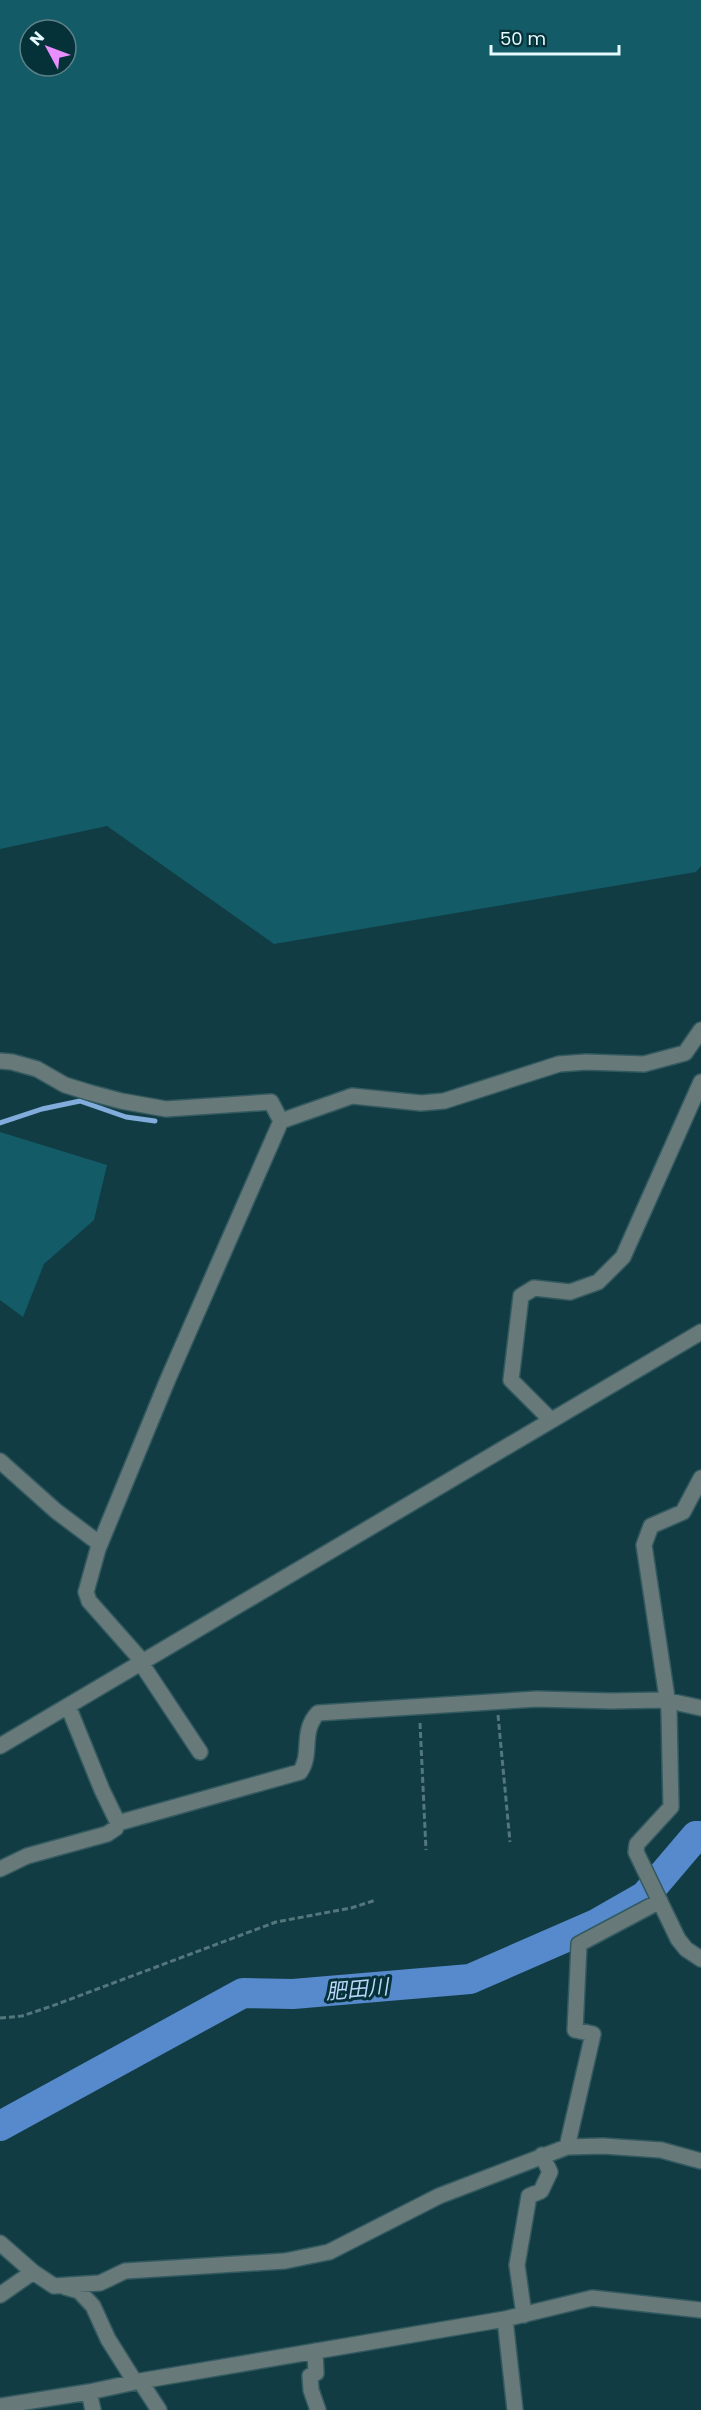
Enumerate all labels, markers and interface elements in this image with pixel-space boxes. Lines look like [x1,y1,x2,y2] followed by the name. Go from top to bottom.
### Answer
[18,18,78,78] north arrow
[491,18,618,56] scale bar
[24,26,50,51] text: N
[500,26,546,51] text: 50 m
[324,1972,392,2006] water label: 肥田川

